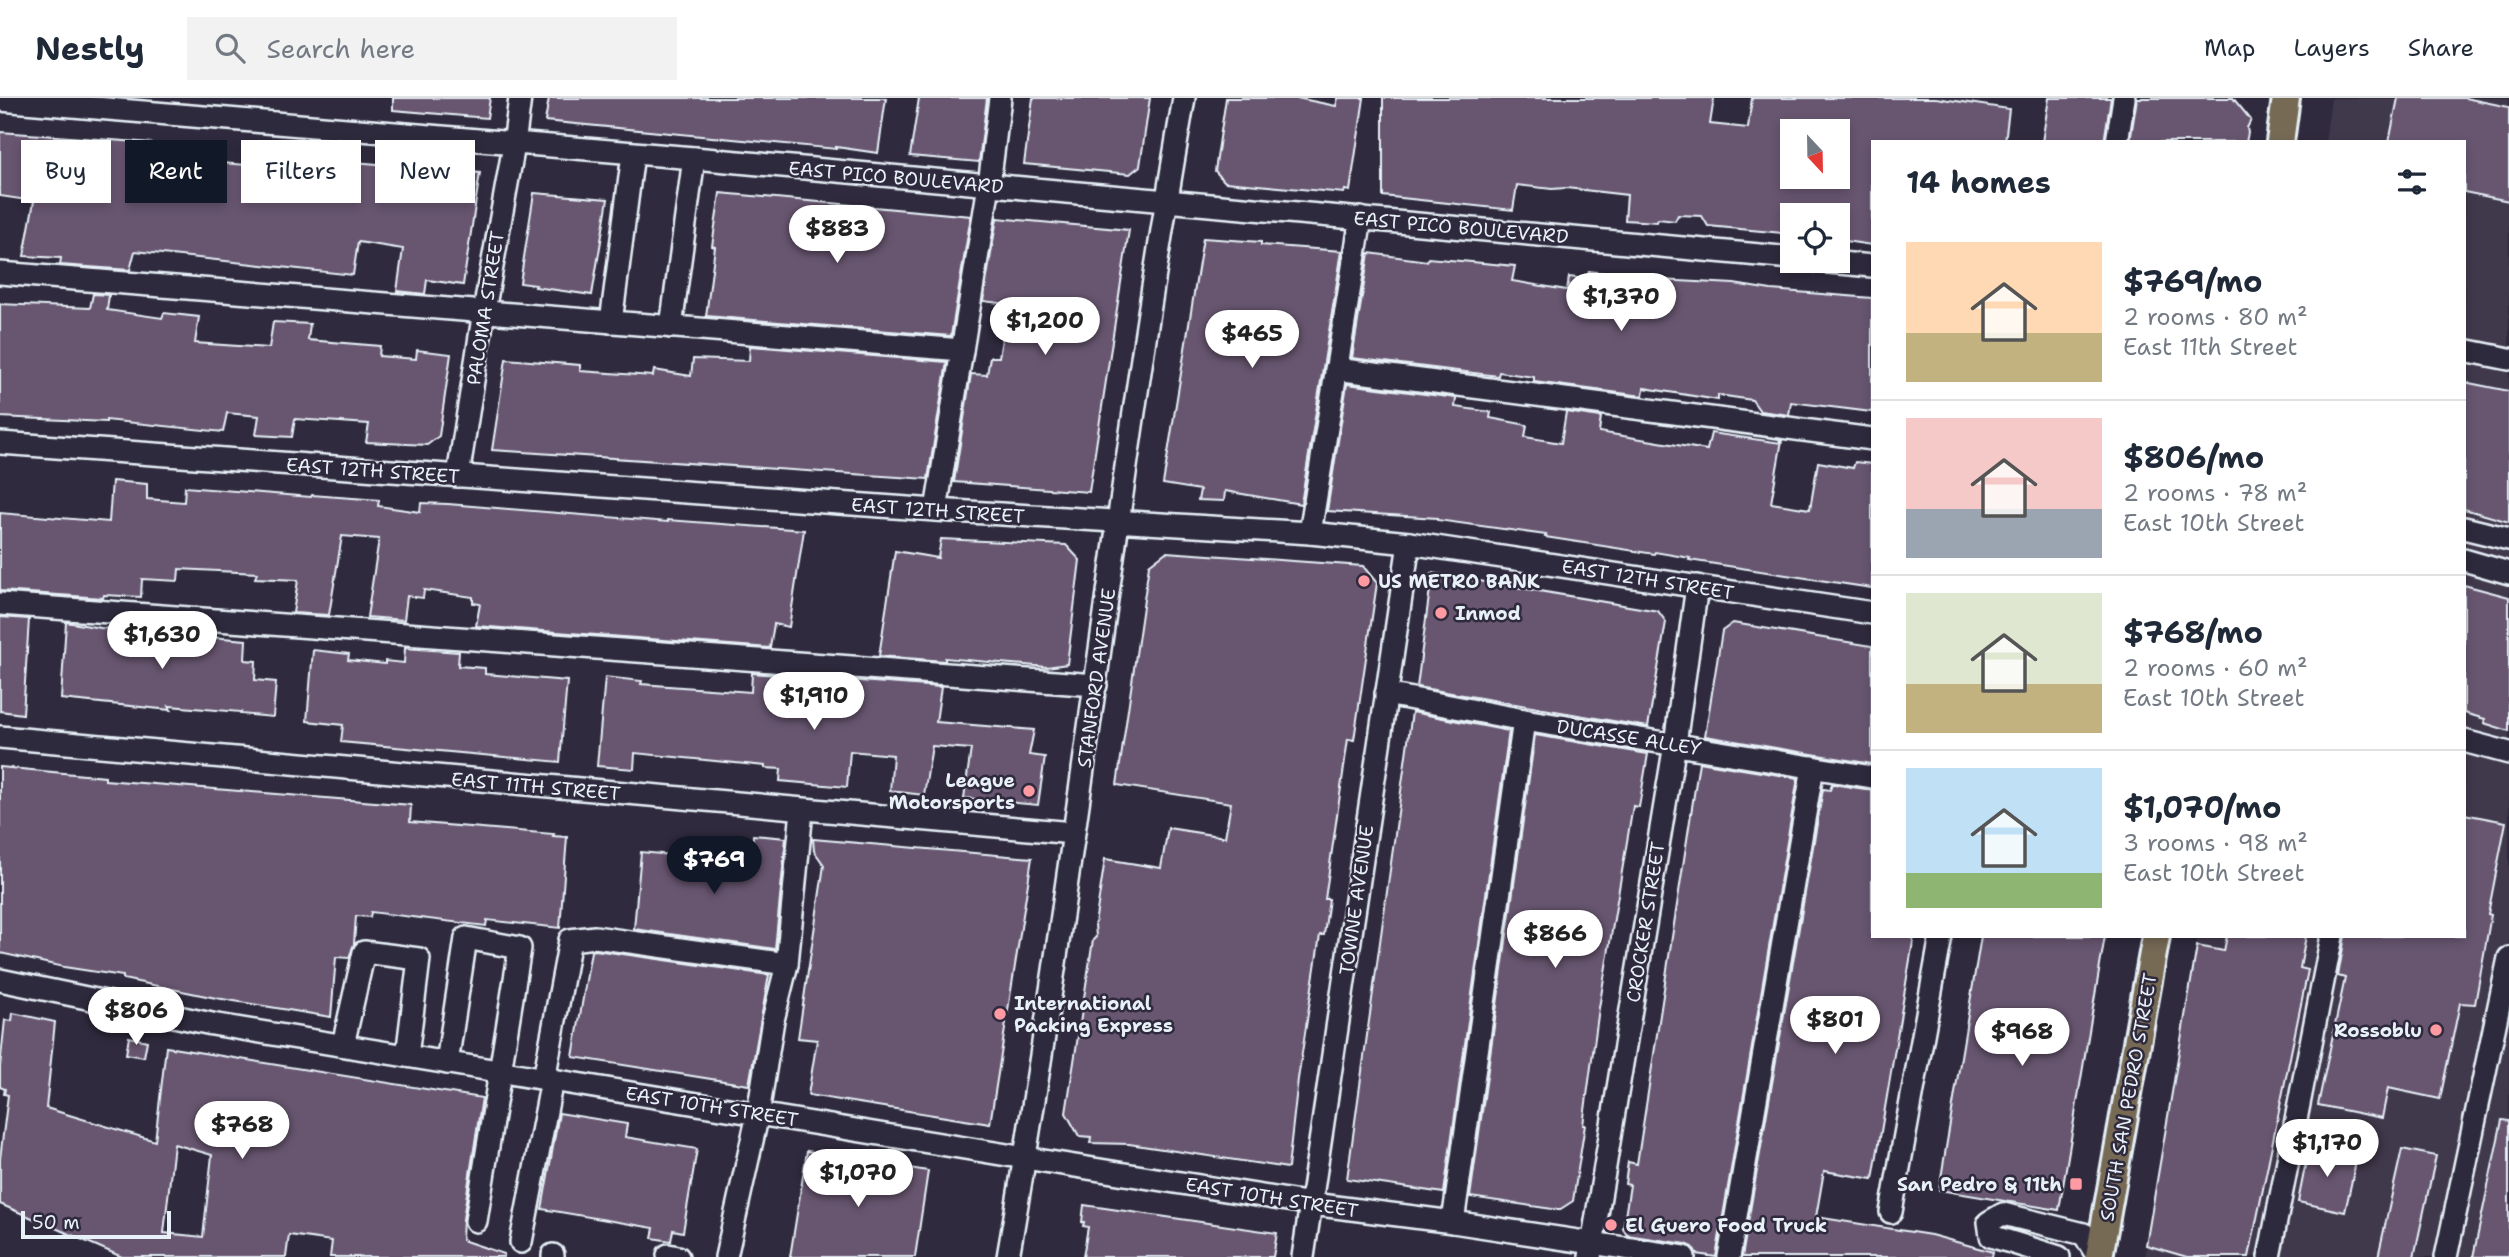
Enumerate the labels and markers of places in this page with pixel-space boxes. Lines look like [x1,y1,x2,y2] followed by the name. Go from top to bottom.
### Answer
[796,206,878,265] pin: $883
[1564,274,1678,333] pin: $1,370
[988,298,1102,357] pin: $1,200
[1211,310,1293,370] pin: $465
[1378,569,1540,594] place label: US METRO BANK
[1356,573,1372,589] marker: US METRO BANK
[1455,601,1521,626] place label: Inmod
[1433,605,1449,621] marker: Inmod
[105,612,219,671] pin: $1,630
[757,672,871,732] pin: $1,910
[889,768,1015,815] place label: League Motorsports
[1021,783,1037,799] marker: League Motorsports
[673,836,755,896] pin: $769
[1514,910,1596,970] pin: $866
[95,988,177,1047] pin: $806
[1014,991,1173,1038] place label: International Packing Express
[1794,996,1876,1056] pin: $801
[992,1006,1008,1022] marker: International Packing Express
[1981,1009,2063,1068] pin: $968
[2334,1018,2422,1043] place label: Rossoblu
[2428,1022,2444,1038] marker: Rossoblu
[201,1102,283,1161] pin: $768
[2270,1119,2384,1179] pin: $1,170
[801,1150,915,1209] pin: $1,070
[1897,1172,2062,1197] place label: San Pedro & 11th
[2068,1176,2084,1192] marker: San Pedro & 11th
[1625,1213,1827,1238] place label: El Guero Food Truck
[1603,1217,1619,1233] marker: El Guero Food Truck

